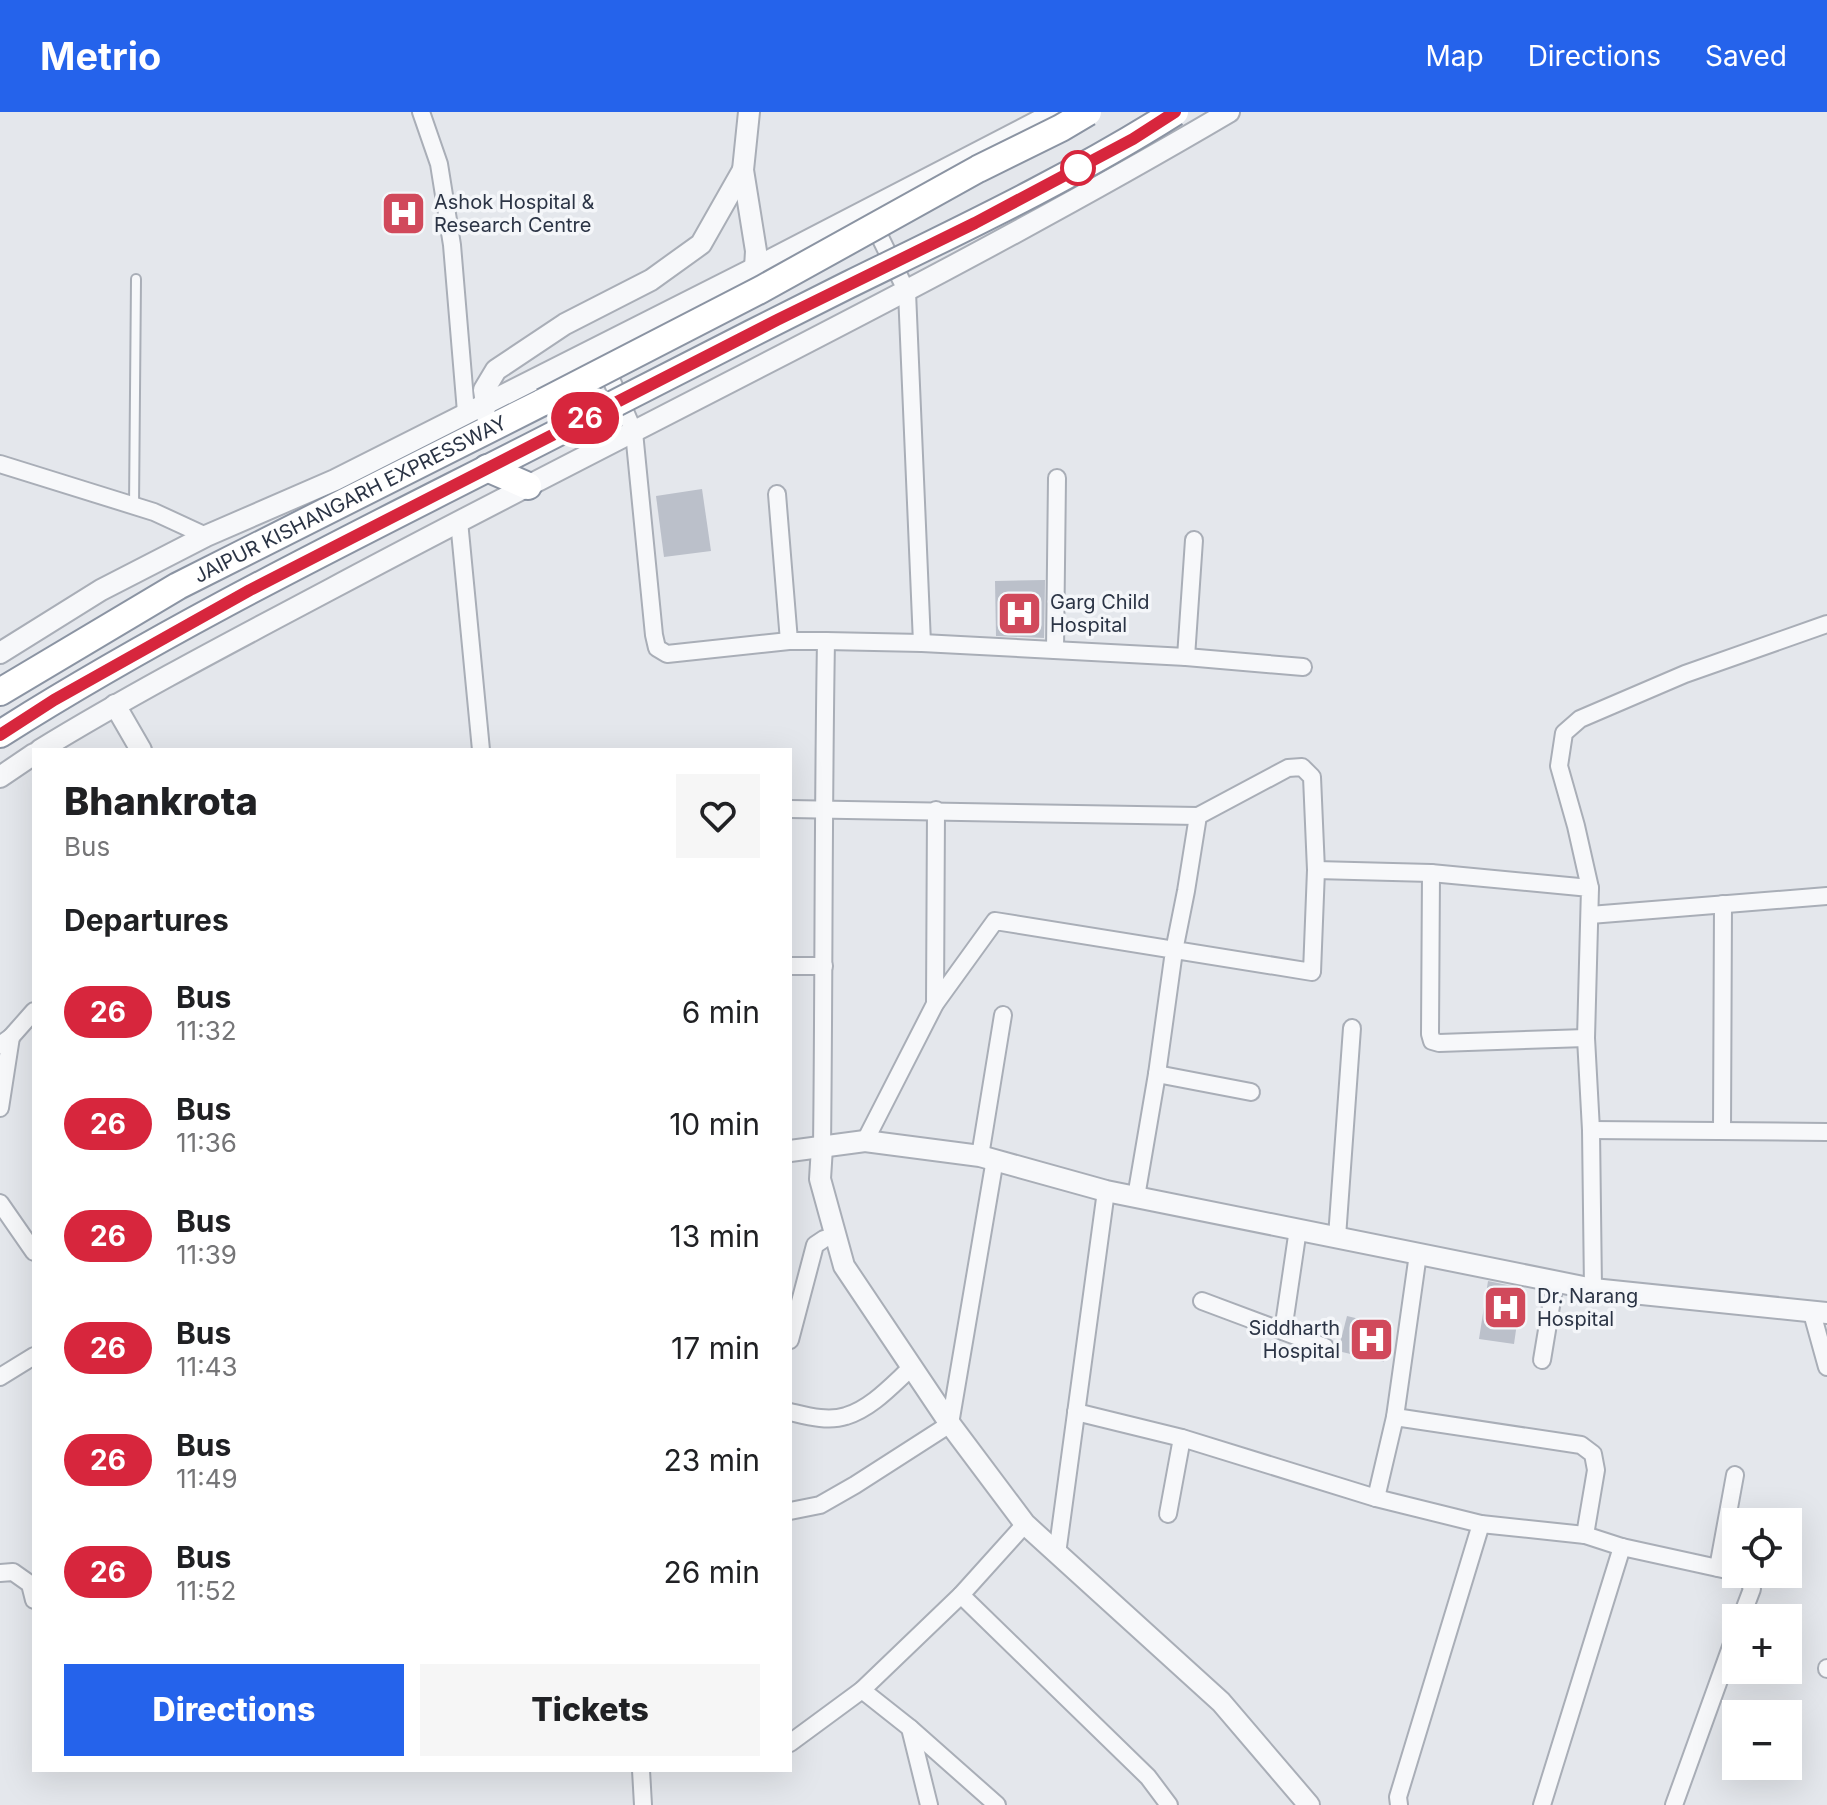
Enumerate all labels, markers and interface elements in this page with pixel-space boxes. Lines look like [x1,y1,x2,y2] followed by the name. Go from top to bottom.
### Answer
[40,33,161,79] text: Metrio
[1425,39,1484,73] text: Map
[1528,39,1661,73] text: Directions
[1705,39,1787,73] text: Saved
[1061,151,1095,185] unlabelled marker
[379,189,427,237] hospital icon: Ashok Hospital & Research Centre
[434,190,595,237] place label: Ashok Hospital & Research Centre
[549,392,621,444] line badge: 26
[567,401,603,435] text: 26
[190,410,511,588] street label: JAIPUR KISHANGARH EXPRESSWAY
[995,590,1043,638] hospital icon: Garg Child Hospital
[1050,590,1150,637] place label: Garg Child Hospital
[676,774,760,858] button: heart
[64,778,258,824] text: Bhankrota
[64,831,110,862] text: Bus
[64,902,229,938] text: Departures
[176,979,231,1015] text: Bus
[682,994,760,1030] text: 6 min
[90,995,126,1029] text: 26
[176,1015,237,1046] text: 11:32
[176,1091,231,1127] text: Bus
[669,1106,760,1142] text: 10 min
[90,1107,126,1141] text: 26
[176,1127,237,1158] text: 11:36
[176,1203,231,1239] text: Bus
[670,1218,760,1254] text: 13 min
[90,1219,126,1253] text: 26
[176,1239,237,1270] text: 11:39
[1482,1283,1530,1331] hospital icon: Dr. Narang Hospital
[1537,1284,1638,1331] place label: Dr. Narang Hospital
[176,1315,231,1351] text: Bus
[1249,1316,1340,1363] place label: Siddharth Hospital
[1347,1316,1395,1364] hospital icon: Siddharth Hospital
[671,1330,760,1366] text: 17 min
[90,1331,126,1365] text: 26
[176,1351,238,1382] text: 11:43
[176,1427,231,1463] text: Bus
[663,1442,760,1478] text: 23 min
[90,1443,126,1477] text: 26
[176,1463,238,1494] text: 11:49
[1722,1508,1802,1780] map controls
[1722,1508,1802,1588] button: locate
[176,1539,231,1575] text: Bus
[663,1554,760,1590] text: 26 min
[90,1555,126,1589] text: 26
[176,1575,236,1606] text: 11:52
[1722,1604,1802,1684] button: +
[64,1664,404,1756] button: Directions
[420,1664,760,1756] button: Tickets
[1722,1700,1802,1780] button: −

